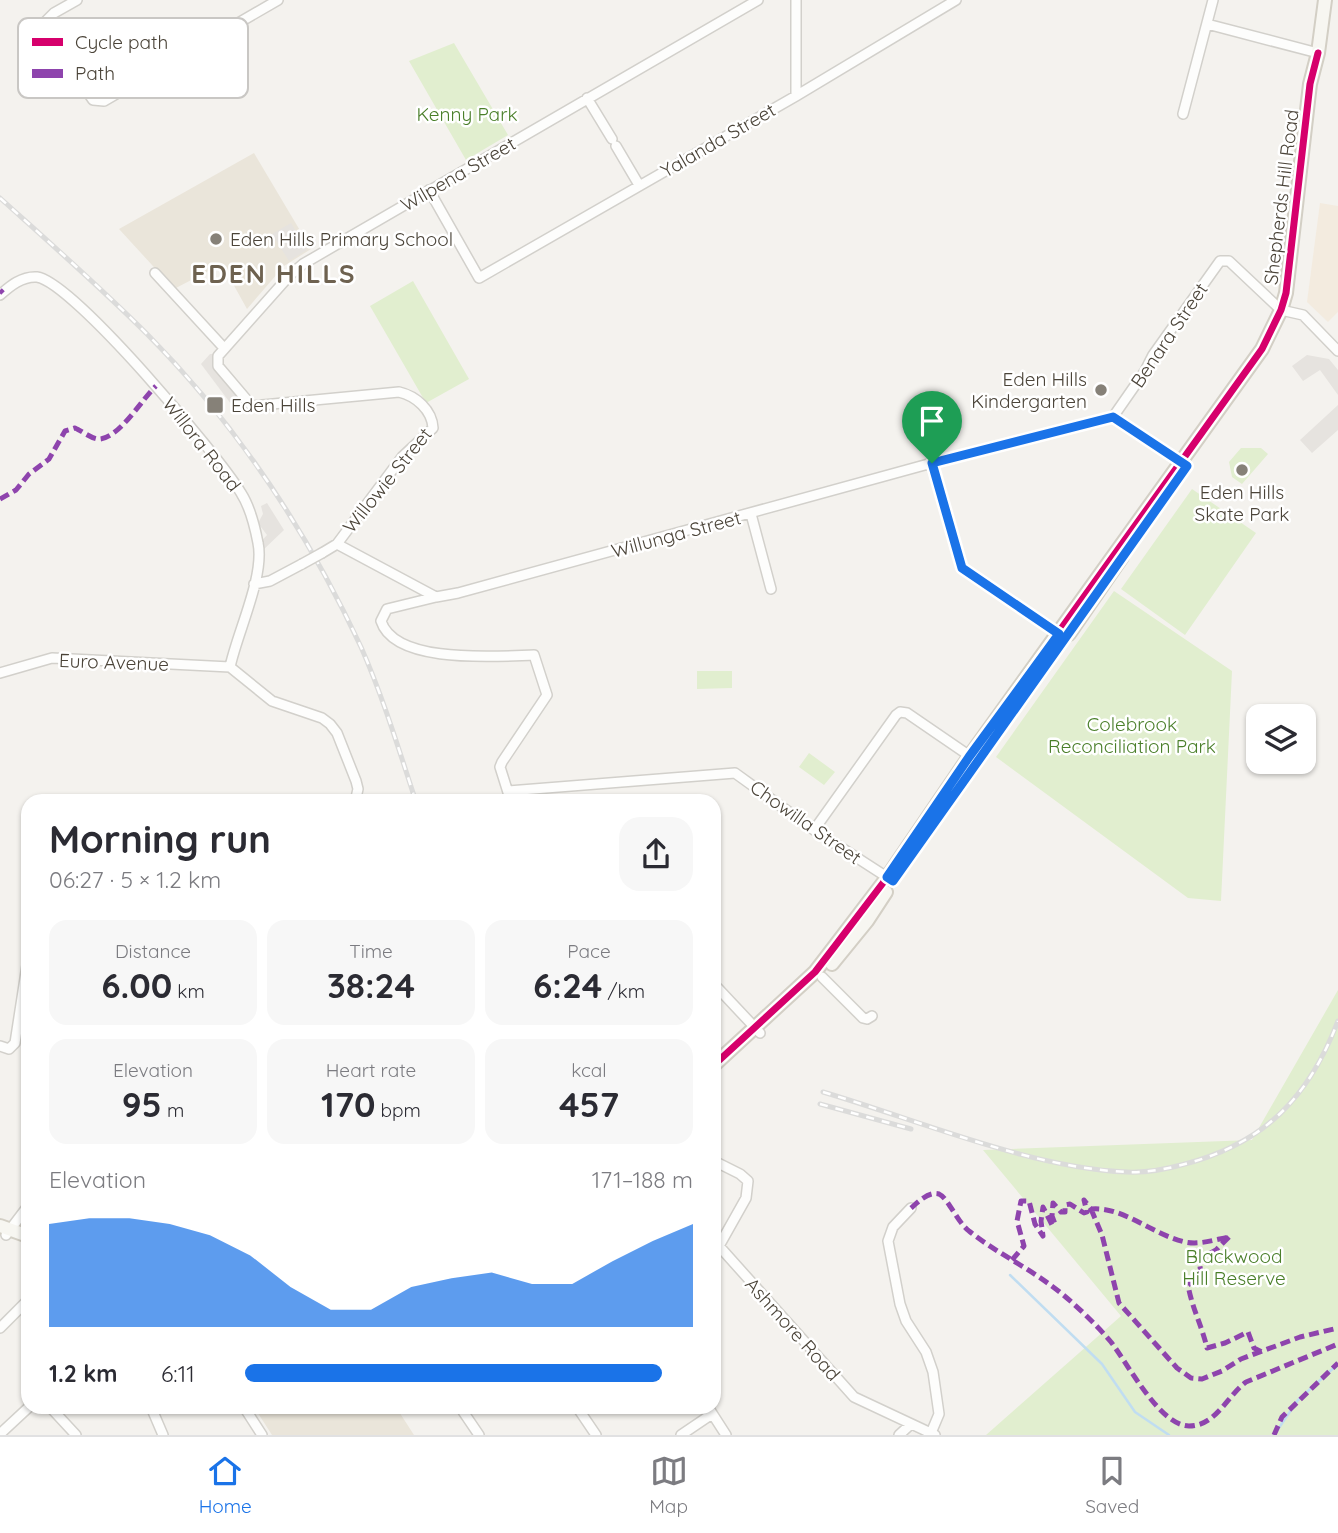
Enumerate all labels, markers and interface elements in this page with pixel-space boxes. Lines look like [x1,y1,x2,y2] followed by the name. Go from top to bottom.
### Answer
[18,18,248,98] legend
[75,30,168,54] text: Cycle path
[75,61,115,85] text: Path
[656,97,780,183] street label: Yalanda Street
[416,102,518,126] park label: Kenny Park
[1258,108,1304,286] street label: Shepherds Hill Road
[396,131,520,217] street label: Wilpena Street
[230,227,453,251] place label: Eden Hills Primary School
[208,231,224,247] marker: Eden Hills Primary School
[191,257,357,290] district label: EDEN HILLS
[1125,278,1213,392] street label: Benara Street
[971,367,1087,413] place label: Eden Hills Kindergarten
[1093,382,1109,398] marker: Eden Hills Kindergarten
[902,391,962,463] pin
[158,392,246,496] street label: Willora Road
[231,393,316,417] place label: Eden Hills
[205,395,225,415] marker: Eden Hills
[913,402,951,440] icon: arrive
[337,422,437,538] street label: Willowie Street
[1234,462,1250,478] marker: Eden Hills Skate Park
[1195,480,1289,526] place label: Eden Hills Skate Park
[609,505,743,563] street label: Willunga Street
[59,648,169,676] street label: Euro Avenue
[1246,704,1316,774] map controls
[1246,704,1316,774] button: layers
[1048,712,1216,758] park label: Colebrook Reconciliation Park
[746,775,866,869] street label: Chowilla Street
[49,815,271,863] text: Morning run
[619,817,693,891] button: share
[49,865,221,894] text: 06:27 · 5 × 1.2 km
[115,939,191,963] text: Distance
[349,939,393,963] text: Time
[567,939,611,963] text: Pace
[101,963,172,1007] text: 6.00
[327,963,415,1007] text: 38:24
[533,963,602,1007] text: 6:24
[172,979,205,1003] text: km
[602,979,645,1003] text: /km
[113,1058,193,1082] text: Elevation
[326,1058,416,1082] text: Heart rate
[571,1058,607,1082] text: kcal
[122,1082,162,1126] text: 95
[321,1082,375,1126] text: 170
[559,1082,619,1126] text: 457
[162,1098,184,1122] text: m
[375,1098,421,1122] text: bpm
[49,1165,146,1194] text: Elevation
[592,1165,693,1194] text: 171–188 m
[1182,1244,1286,1290] park label: Blackwood Hill Reserve
[740,1272,846,1386] street label: Ashmore Road
[49,1359,118,1388] text: 1.2 km
[161,1359,195,1388] text: 6:11
[199,1452,252,1518] tab: Home
[649,1452,688,1518] tab: Map
[1085,1452,1139,1518] tab: Saved

